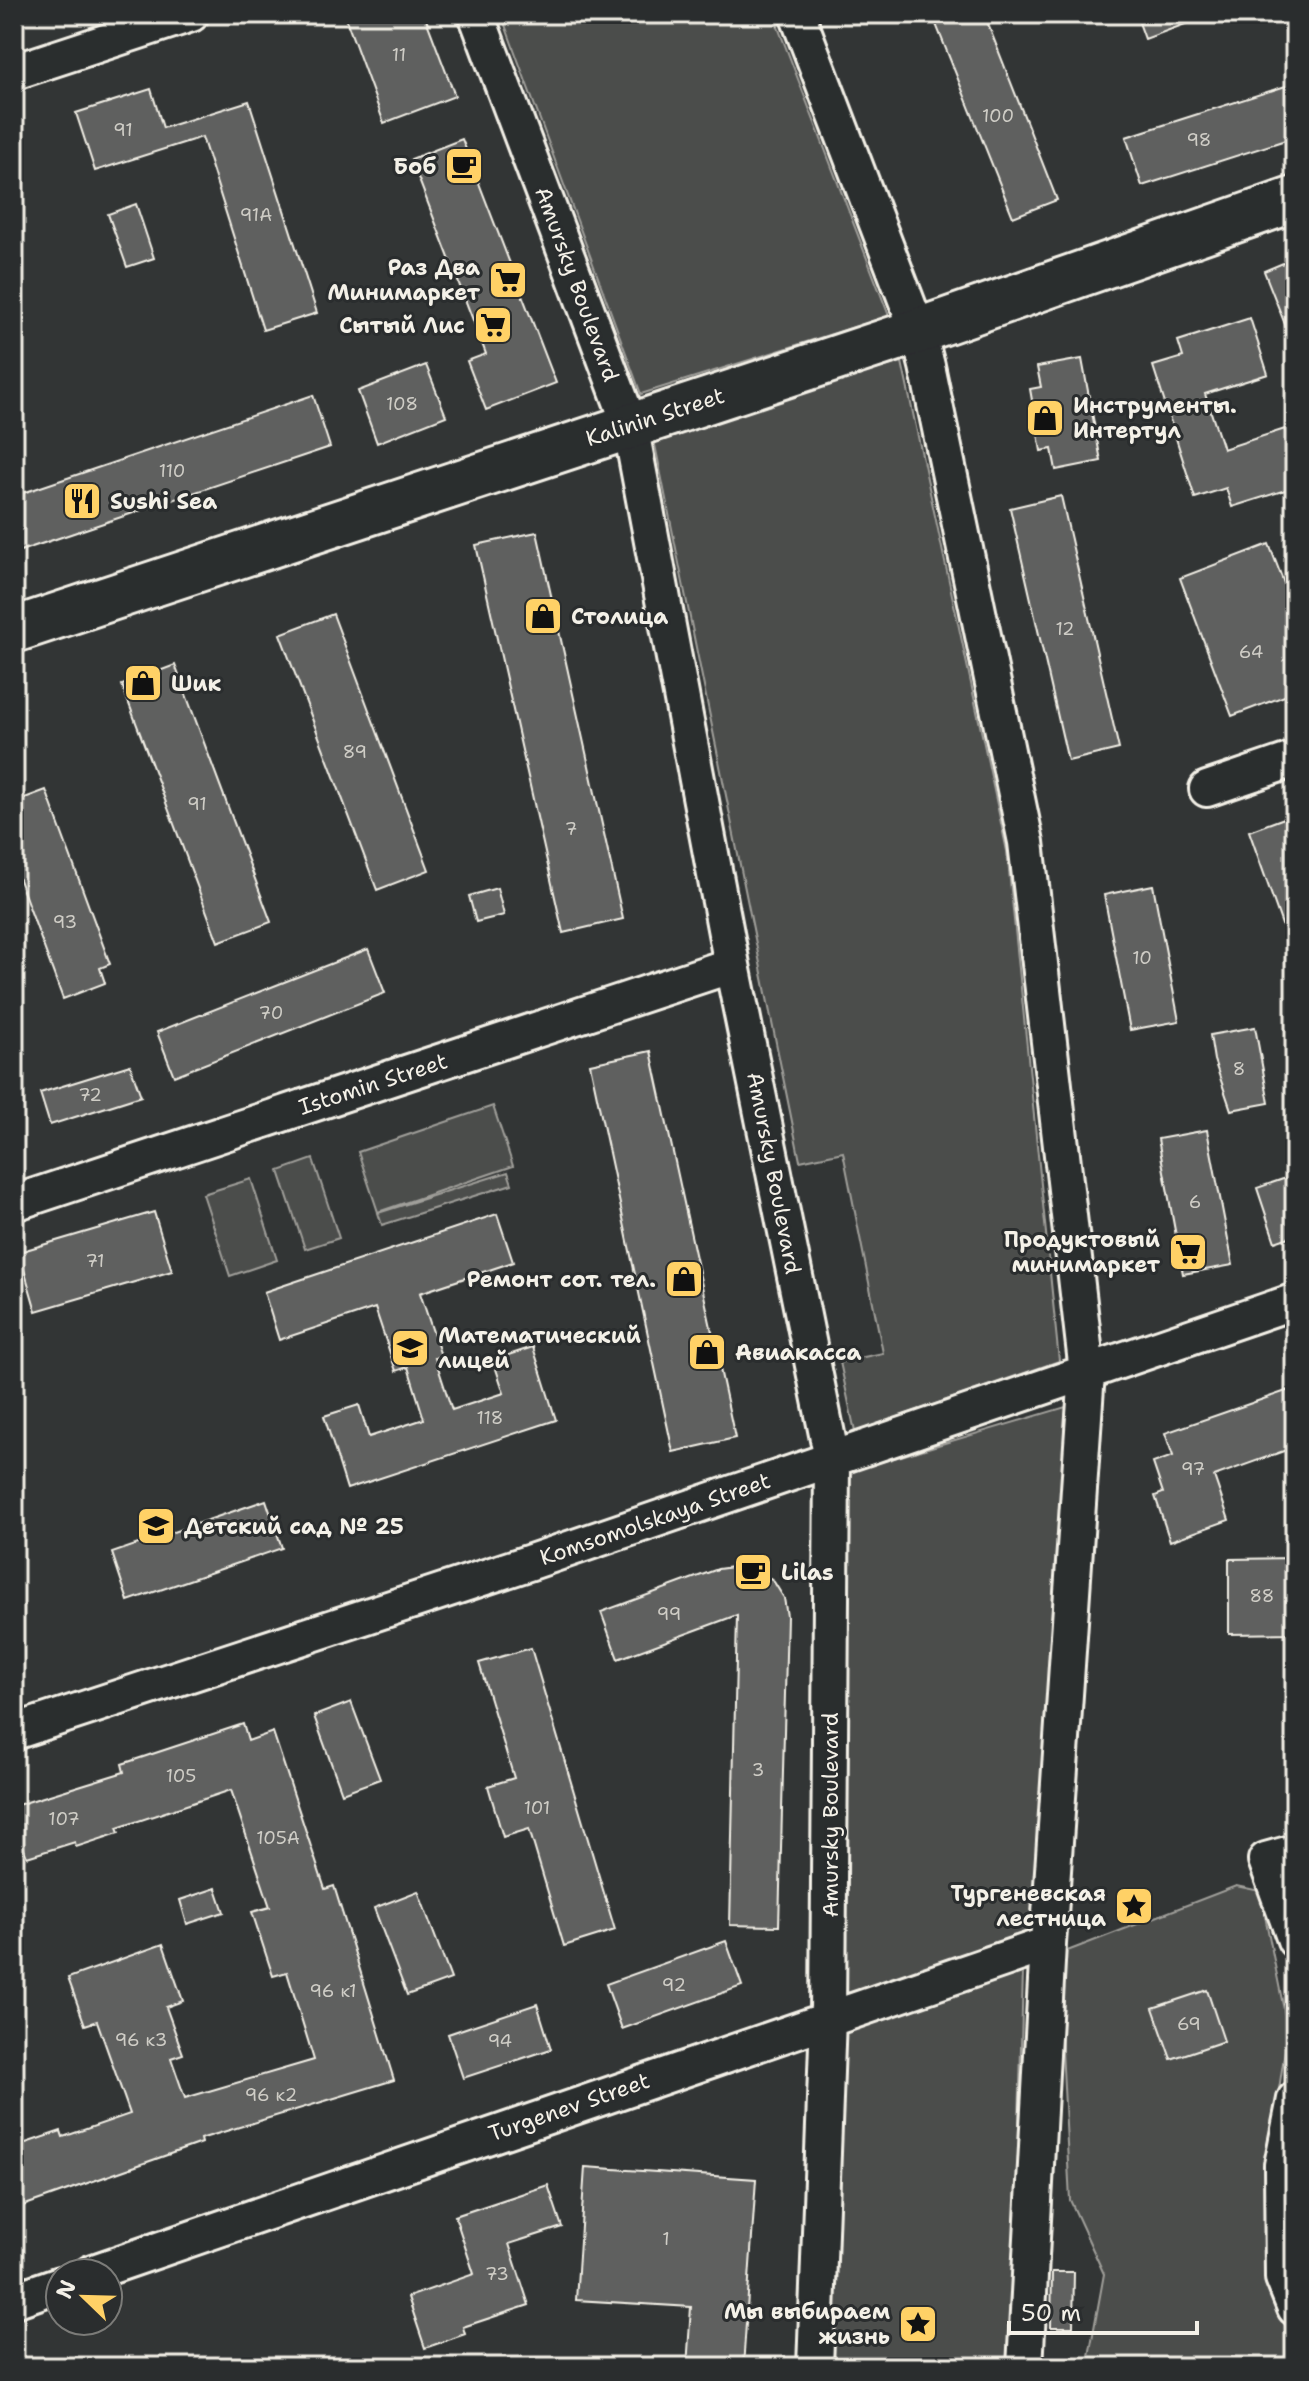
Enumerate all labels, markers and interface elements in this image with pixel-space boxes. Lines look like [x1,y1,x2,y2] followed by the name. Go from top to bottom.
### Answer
[392,43,406,67] house number: 11
[982,104,1014,128] house number: 100
[113,118,133,142] house number: 91
[1187,128,1211,152] house number: 98
[443,145,485,187] cafe icon: Боб
[393,152,436,181] place label: Боб
[528,183,626,385] street label: Amursky Boulevard
[240,203,272,227] house number: 91А
[327,253,481,307] place label: Раз Два Минимаркет
[487,259,529,301] supermarket icon: Раз Два Минимаркет
[472,304,514,346] supermarket icon: Сытый Лис
[339,311,465,340] place label: Сытый Лис
[582,381,728,453] street label: Kalinin Street
[1073,391,1237,445] place label: Инструменты. Интертул
[386,392,418,416] house number: 108
[1024,397,1066,439] shop icon: Инструменты. Интертул
[159,459,185,483] house number: 110
[61,480,103,522] restaurant icon: Sushi Sea
[110,487,217,516] place label: Sushi Sea
[522,595,564,637] shop icon: Столица
[571,602,668,631] place label: Столица
[1055,617,1075,641] house number: 12
[1239,640,1263,664] house number: 64
[122,662,164,704] shop icon: Шик
[171,669,221,698] place label: Шик
[343,740,367,764] house number: 89
[187,792,207,816] house number: 91
[565,817,577,841] house number: 7
[53,910,77,934] house number: 93
[1132,946,1152,970] house number: 10
[259,1001,283,1025] house number: 70
[295,1046,451,1122] street label: Istomin Street
[1233,1057,1245,1081] house number: 8
[740,1070,808,1277] street label: Amursky Boulevard
[78,1083,102,1107] house number: 72
[1189,1190,1201,1214] house number: 6
[1004,1225,1161,1279] place label: Продуктовый минимаркет
[1167,1231,1209,1273] supermarket icon: Продуктовый минимаркет
[85,1249,105,1273] house number: 71
[663,1258,705,1300] shop icon: Ремонт сот. тел.
[467,1265,656,1294] place label: Ремонт сот. тел.
[438,1321,641,1375] place label: Математический лицей
[389,1327,431,1369] school or university icon: Математический лицей
[686,1331,728,1373] shop icon: Авиакасса
[735,1338,862,1367] place label: Авиакасса
[477,1406,503,1430] house number: 118
[1181,1457,1205,1481] house number: 97
[536,1466,774,1572] street label: Komsomolskaya Street
[135,1505,177,1547] school or university icon: Детский сад № 25
[184,1512,404,1541] place label: Детский сад № 25
[732,1551,774,1593] cafe icon: Lilas
[781,1558,834,1587] place label: Lilas
[1250,1584,1274,1608] house number: 88
[657,1602,681,1626] house number: 99
[816,1712,845,1918] street label: Amursky Boulevard
[752,1758,764,1782] house number: 3
[166,1764,196,1788] house number: 105
[524,1796,550,1820] house number: 101
[48,1807,80,1831] house number: 107
[256,1826,300,1850] house number: 105А
[951,1879,1106,1933] place label: Тургеневская лестница
[1113,1885,1155,1927] place icon: Тургеневская лестница
[662,1973,686,1997] house number: 92
[310,1979,356,2003] house number: 96 к1
[1177,2012,1201,2036] house number: 69
[115,2028,167,2052] house number: 96 к3
[488,2029,512,2053] house number: 94
[485,2066,653,2148] street label: Turgenev Street
[245,2083,297,2107] house number: 96 к2
[662,2227,670,2251] house number: 1
[44,2257,124,2337] north arrow
[485,2262,509,2286] house number: 73
[49,2276,83,2303] text: N
[1009,2285,1197,2335] scale bar
[724,2297,890,2351] place label: Мы выбираем жизнь
[1021,2297,1081,2329] text: 50 m
[897,2303,939,2345] place icon: Мы выбираем жизнь

